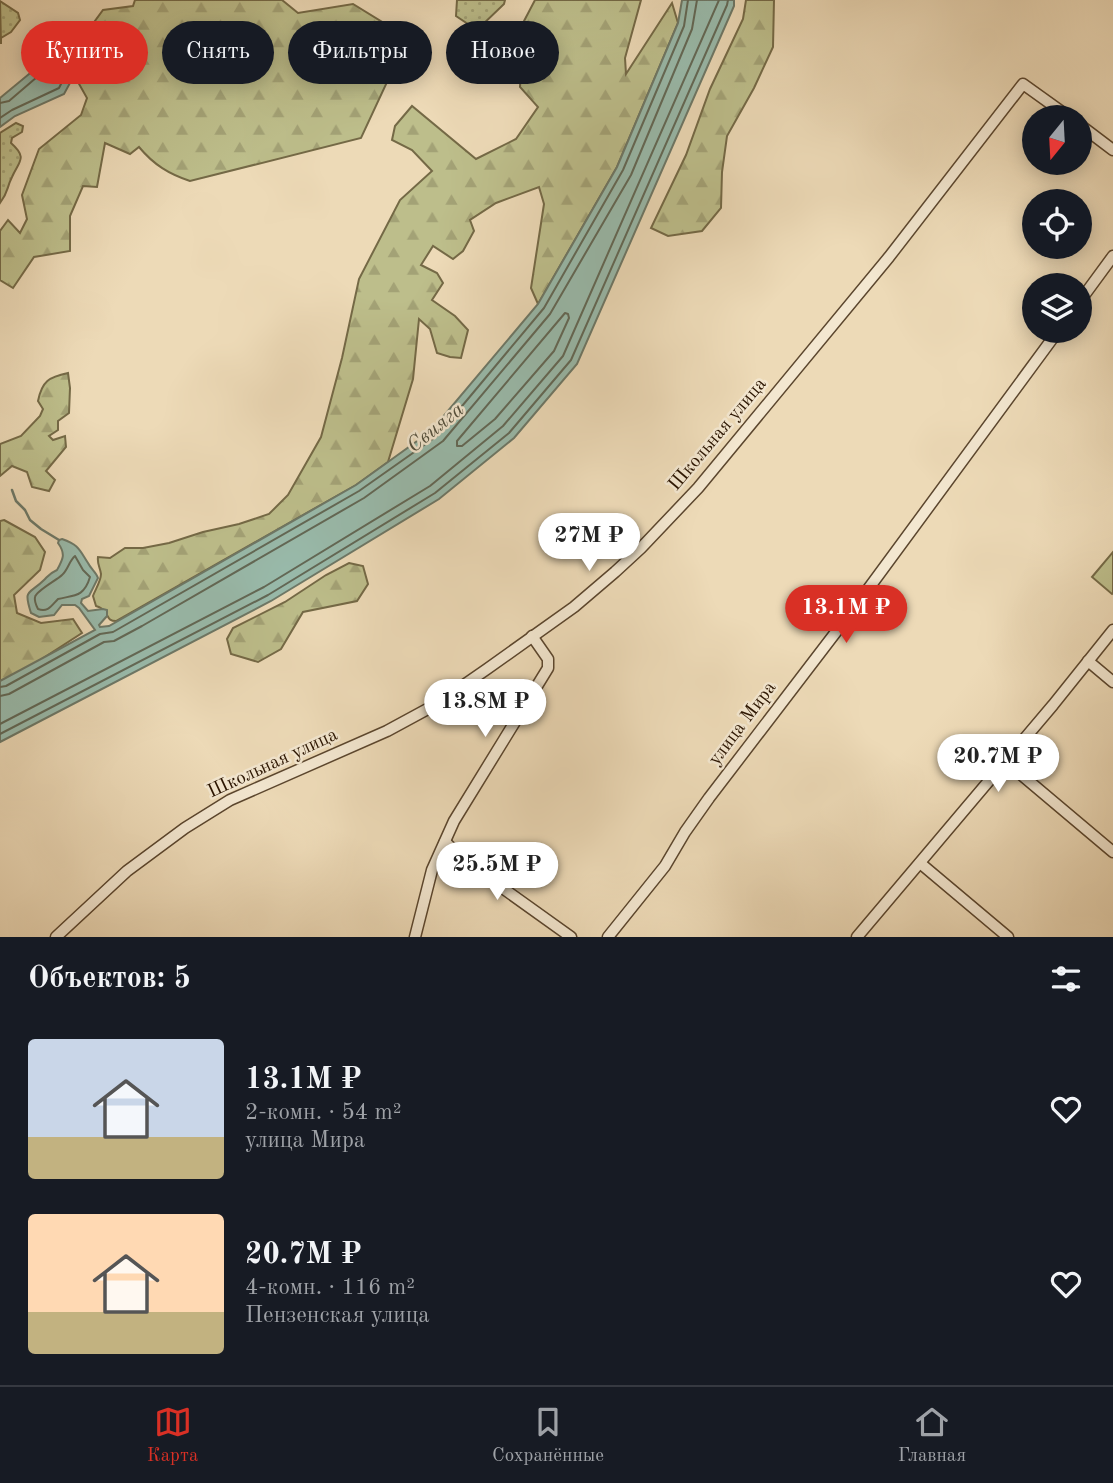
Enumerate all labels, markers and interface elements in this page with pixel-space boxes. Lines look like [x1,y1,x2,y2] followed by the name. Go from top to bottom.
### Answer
[21,21,148,84] chip: Купить
[162,21,274,84] chip: Снять
[288,21,432,84] chip: Фильтры
[446,21,559,84] chip: Новое
[1022,105,1092,175] north arrow
[1022,105,1092,343] map controls
[1022,189,1092,259] button: locate
[1022,273,1092,343] button: layers
[665,374,771,495] street label: Школьная улица
[404,399,468,457] water label: Свияга
[540,514,638,573] pin: 27M ₽
[554,524,624,547] text: 27M ₽
[781,586,911,645] pin: 13.1M ₽
[801,596,891,619] text: 13.1M ₽
[706,678,781,769] street label: улица Мира
[420,680,550,739] pin: 13.8M ₽
[440,690,530,713] text: 13.8M ₽
[205,725,341,802] street label: Школьная улица
[933,734,1063,794] pin: 20.7M ₽
[953,745,1043,768] text: 20.7M ₽
[432,842,562,902] pin: 25.5M ₽
[452,853,542,876] text: 25.5M ₽
[1047,960,1085,998] icon: filters
[28,964,191,994] text: Объектов: 5
[245,1065,362,1095] text: 13.1M ₽
[84,1067,168,1151] icon: home
[1047,1090,1085,1128] icon: heart
[245,1101,402,1124] text: 2-комн. · 54 m²
[245,1129,365,1152] text: улица Мира
[245,1240,362,1270] text: 20.7M ₽
[84,1242,168,1326] icon: home
[1047,1265,1085,1303] icon: heart
[245,1276,415,1299] text: 4-комн. · 116 m²
[245,1304,430,1327] text: Пензенская улица
[147,1403,198,1468] tab: Карта
[492,1403,604,1468] tab: Сохранённые
[898,1403,966,1468] tab: Главная

